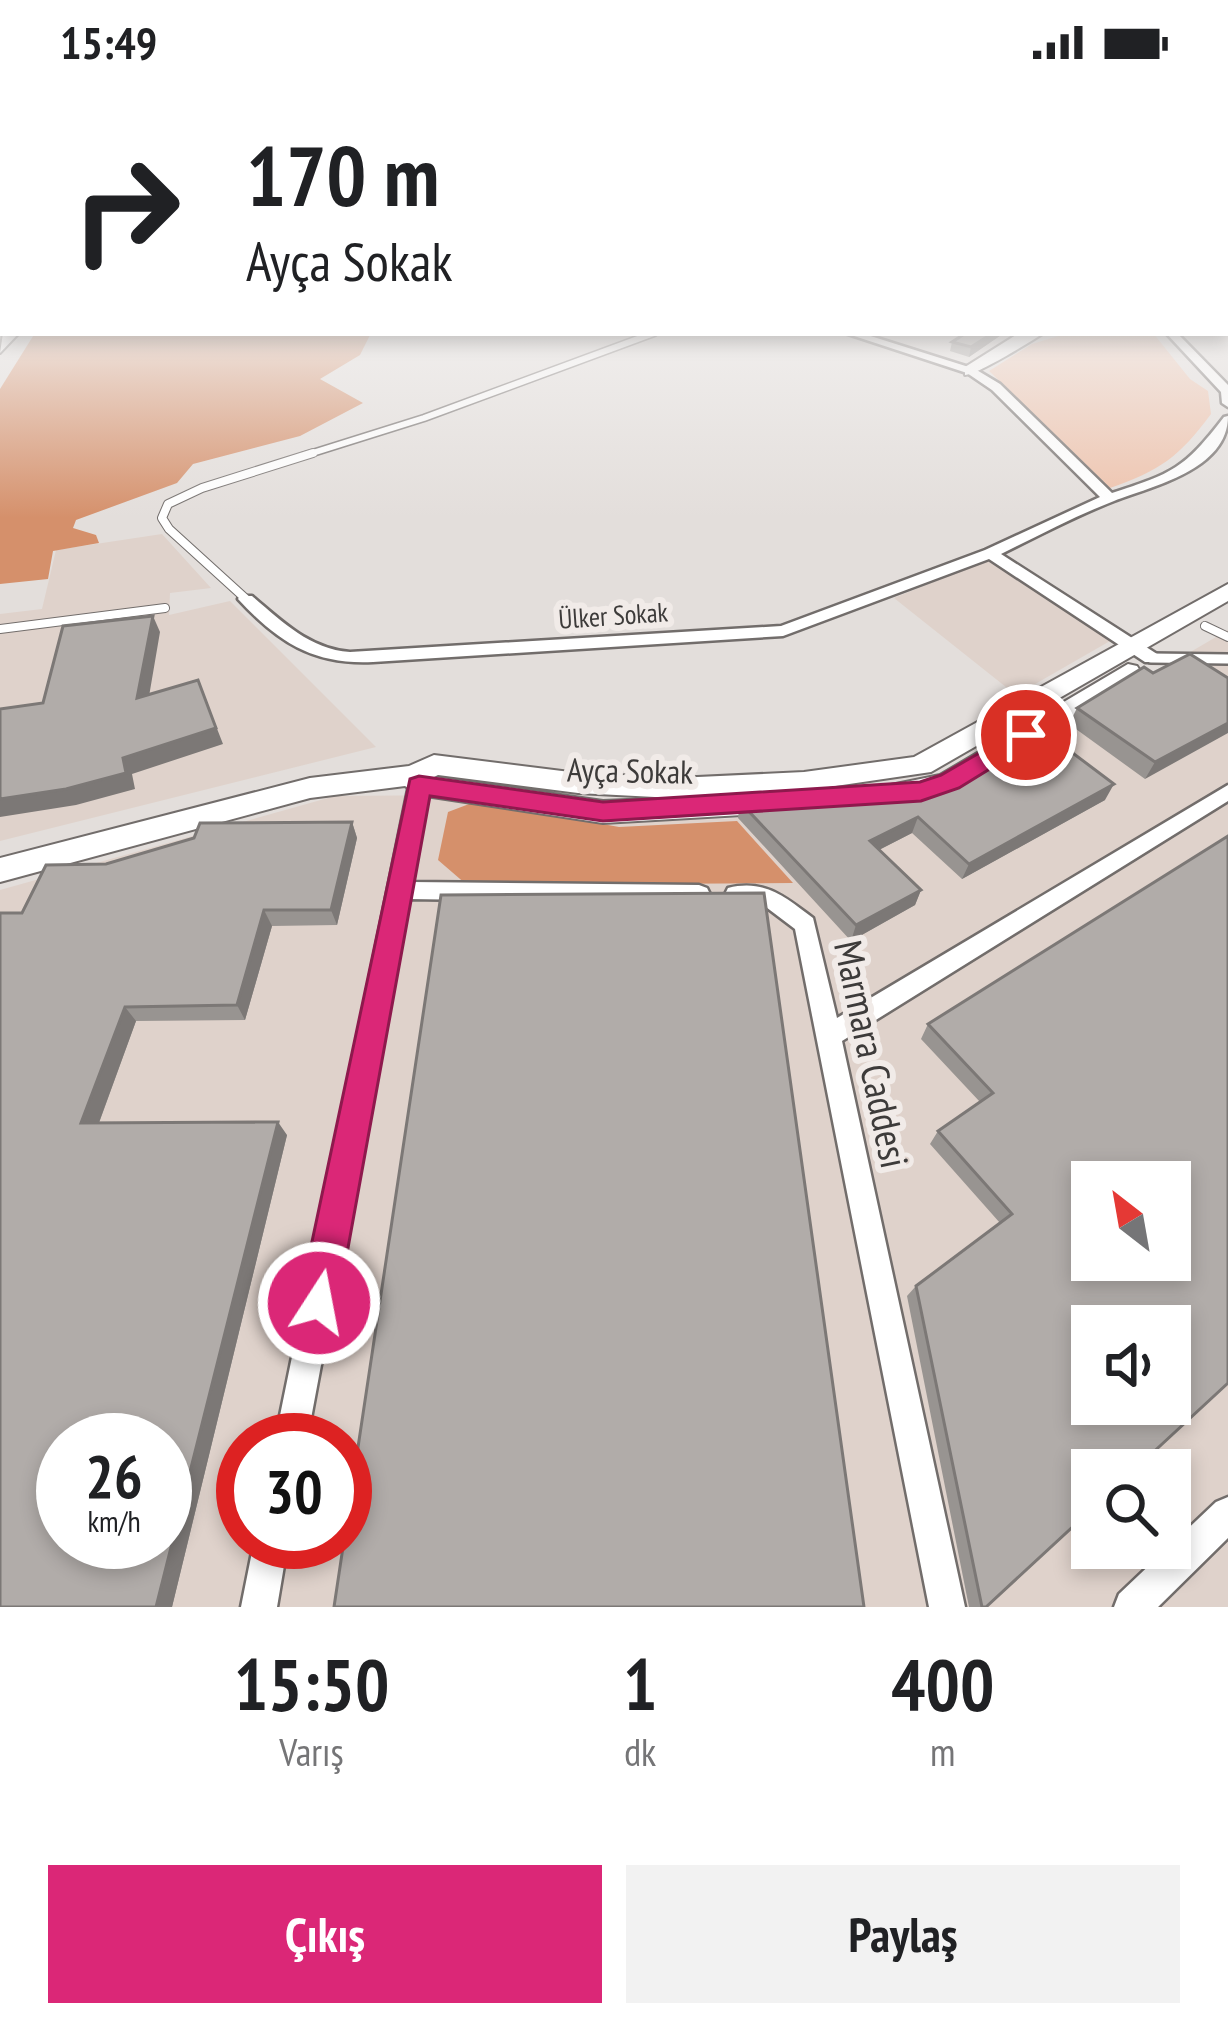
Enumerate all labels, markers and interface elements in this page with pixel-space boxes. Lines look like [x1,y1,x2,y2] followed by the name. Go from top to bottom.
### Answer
[60,13,157,71] text: 15:49
[246,120,439,229] text: 170 m
[48,132,204,288] icon: right
[246,226,452,296] text: Ayça Sokak
[557,594,669,636] street label: Ülker Sokak
[975,684,1077,786] pin
[993,702,1059,768] icon: arrive
[567,747,694,793] street label: Ayça Sokak
[823,936,921,1172] street label: Marmara Caddesi
[1071,1161,1191,1281] north arrow
[1071,1161,1191,1569] map controls
[256,1240,382,1366] position arrow
[1071,1305,1191,1425] button: sound
[216,1413,372,1569] speed limit sign: 30
[85,1437,143,1515] text: 26
[1071,1449,1191,1569] button: search
[87,1501,141,1540] text: km/h
[234,1637,389,1730] text: 15:50
[623,1637,657,1730] text: 1
[891,1637,994,1730] text: 400
[279,1726,344,1777] text: Varış
[624,1726,656,1777] text: dk
[930,1726,955,1777] text: m
[48,1865,602,2003] button: Çıkış
[626,1865,1180,2003] button: Paylaş

